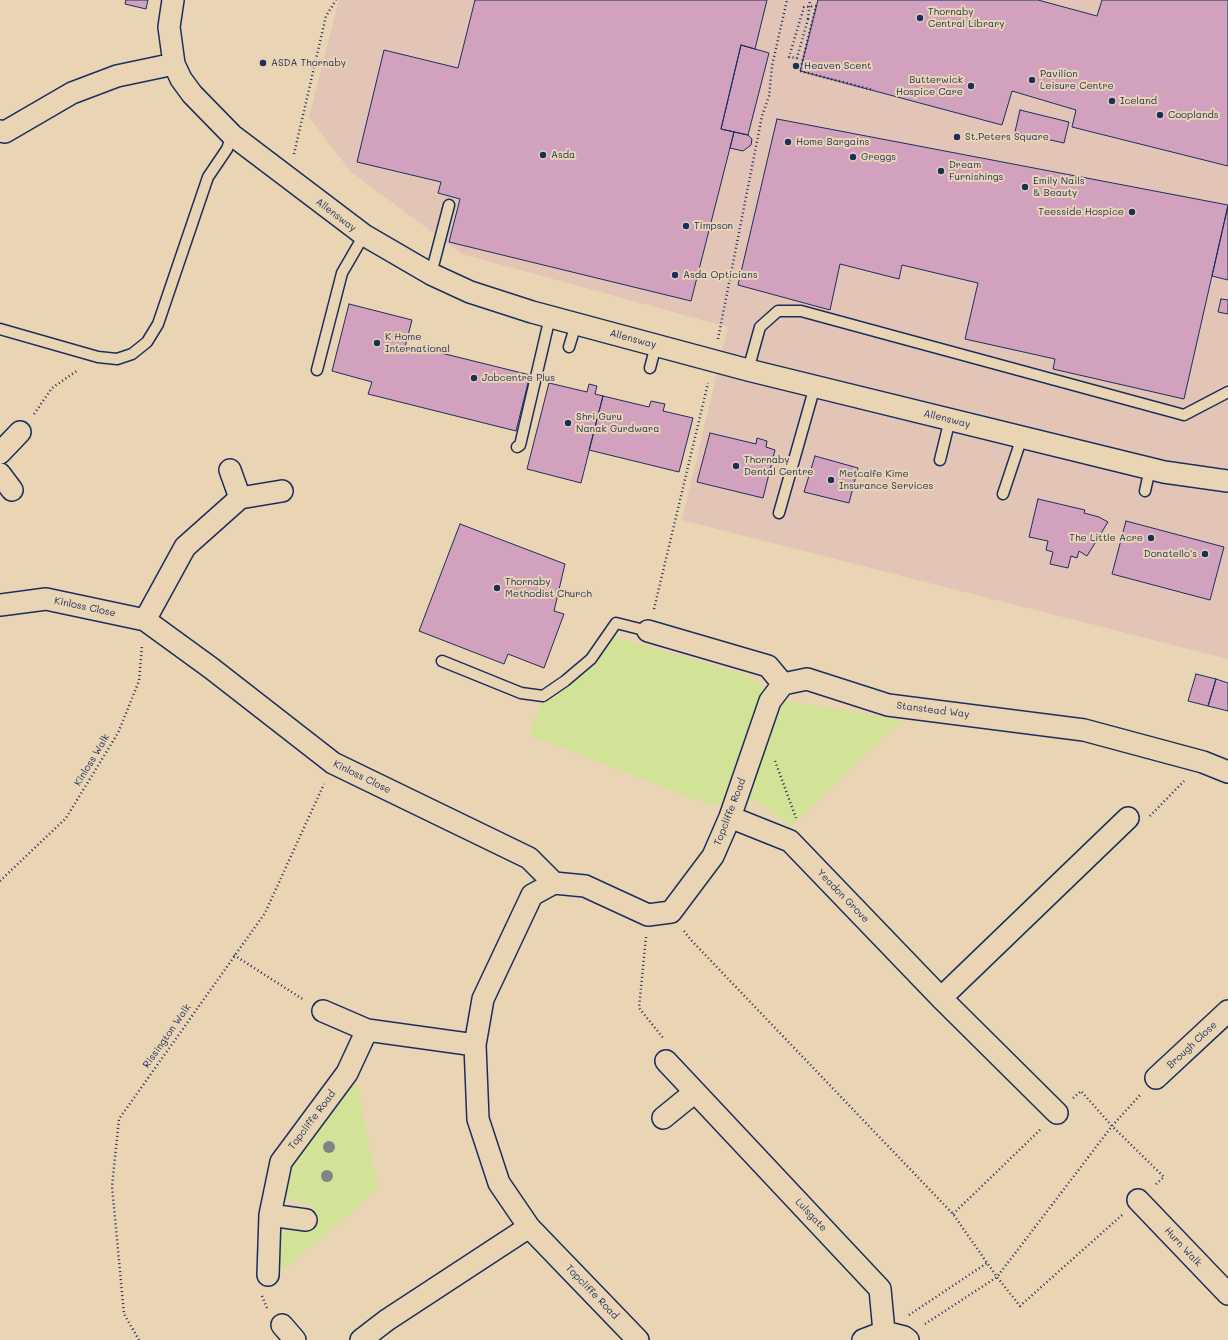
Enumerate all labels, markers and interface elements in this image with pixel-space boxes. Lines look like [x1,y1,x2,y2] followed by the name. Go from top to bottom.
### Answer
[928,6,1004,30] place label: Thornaby Central Library
[915,13,925,23] marker: Thornaby Central Library
[271,57,346,69] place label: ASDA Thornaby
[258,58,268,68] marker: ASDA Thornaby
[804,60,871,72] place label: Heaven Scent
[791,61,801,71] marker: Heaven Scent
[1040,68,1114,92] place label: Pavilion Leisure Centre
[896,74,963,98] place label: Butterwick Hospice Care
[1027,75,1037,85] marker: Pavilion Leisure Centre
[966,81,976,91] marker: Butterwick Hospice Care
[1120,95,1157,107] place label: Iceland
[1107,96,1117,106] marker: Iceland
[1168,109,1219,121] place label: Cooplands
[1155,110,1165,120] marker: Cooplands
[965,131,1049,143] place label: St.Peters Square
[952,132,962,142] marker: St.Peters Square
[796,136,869,148] place label: Home Bargains
[783,137,793,147] marker: Home Bargains
[551,149,575,161] place label: Asda
[538,150,548,160] marker: Asda
[861,151,896,163] place label: Greggs
[848,152,858,162] marker: Greggs
[949,159,1003,182] place label: Dream Furnishings
[936,166,946,176] marker: Dream Furnishings
[1033,175,1085,198] place label: Emily Nails & Beauty
[1020,182,1030,192] marker: Emily Nails & Beauty
[313,196,359,234] street label: Allensway
[1038,206,1124,218] place label: Teesside Hospice
[1127,207,1137,217] marker: Teesside Hospice
[694,220,733,232] place label: Timpson
[681,221,691,231] marker: Timpson
[683,269,758,281] place label: Asda Opticians
[670,270,680,280] marker: Asda Opticians
[608,327,658,351] street label: Allensway
[385,331,450,354] place label: K Home International
[372,338,382,348] marker: K Home International
[482,372,555,384] place label: Jobcentre Plus
[469,373,479,383] marker: Jobcentre Plus
[922,407,972,431] street label: Allensway
[576,411,659,434] place label: Shri Guru Nanak Gurdwara
[563,418,573,428] marker: Shri Guru Nanak Gurdwara
[744,454,813,478] place label: Thornaby Dental Centre
[731,461,741,471] marker: Thornaby Dental Centre
[839,468,933,492] place label: Metcalfe Kime Insurance Services
[826,475,836,485] marker: Metcalfe Kime Insurance Services
[1069,532,1143,544] place label: The Little Acre
[1146,533,1156,543] marker: The Little Acre
[1144,548,1197,560] place label: Donatello's
[1200,549,1210,559] marker: Donatello's
[505,576,592,600] place label: Thornaby Methodist Church
[492,583,502,593] marker: Thornaby Methodist Church
[53,595,117,619] street label: Kinloss Close
[896,700,970,720] street label: Stanstead Way
[72,732,112,788] street label: Kinloss Walk
[331,758,393,796] street label: Kinloss Close
[712,777,748,847] street label: Topcliffe Road
[814,867,872,925] street label: Yeadon Grove
[140,1002,194,1070] street label: Rissington Walk
[1165,1019,1219,1071] street label: Brough Close
[286,1088,338,1152] street label: Topcliffe Road
[793,1196,829,1234] street label: Lulsgate
[1162,1225,1204,1269] street label: Hurn Walk
[563,1262,621,1322] street label: Topcliffe Road

